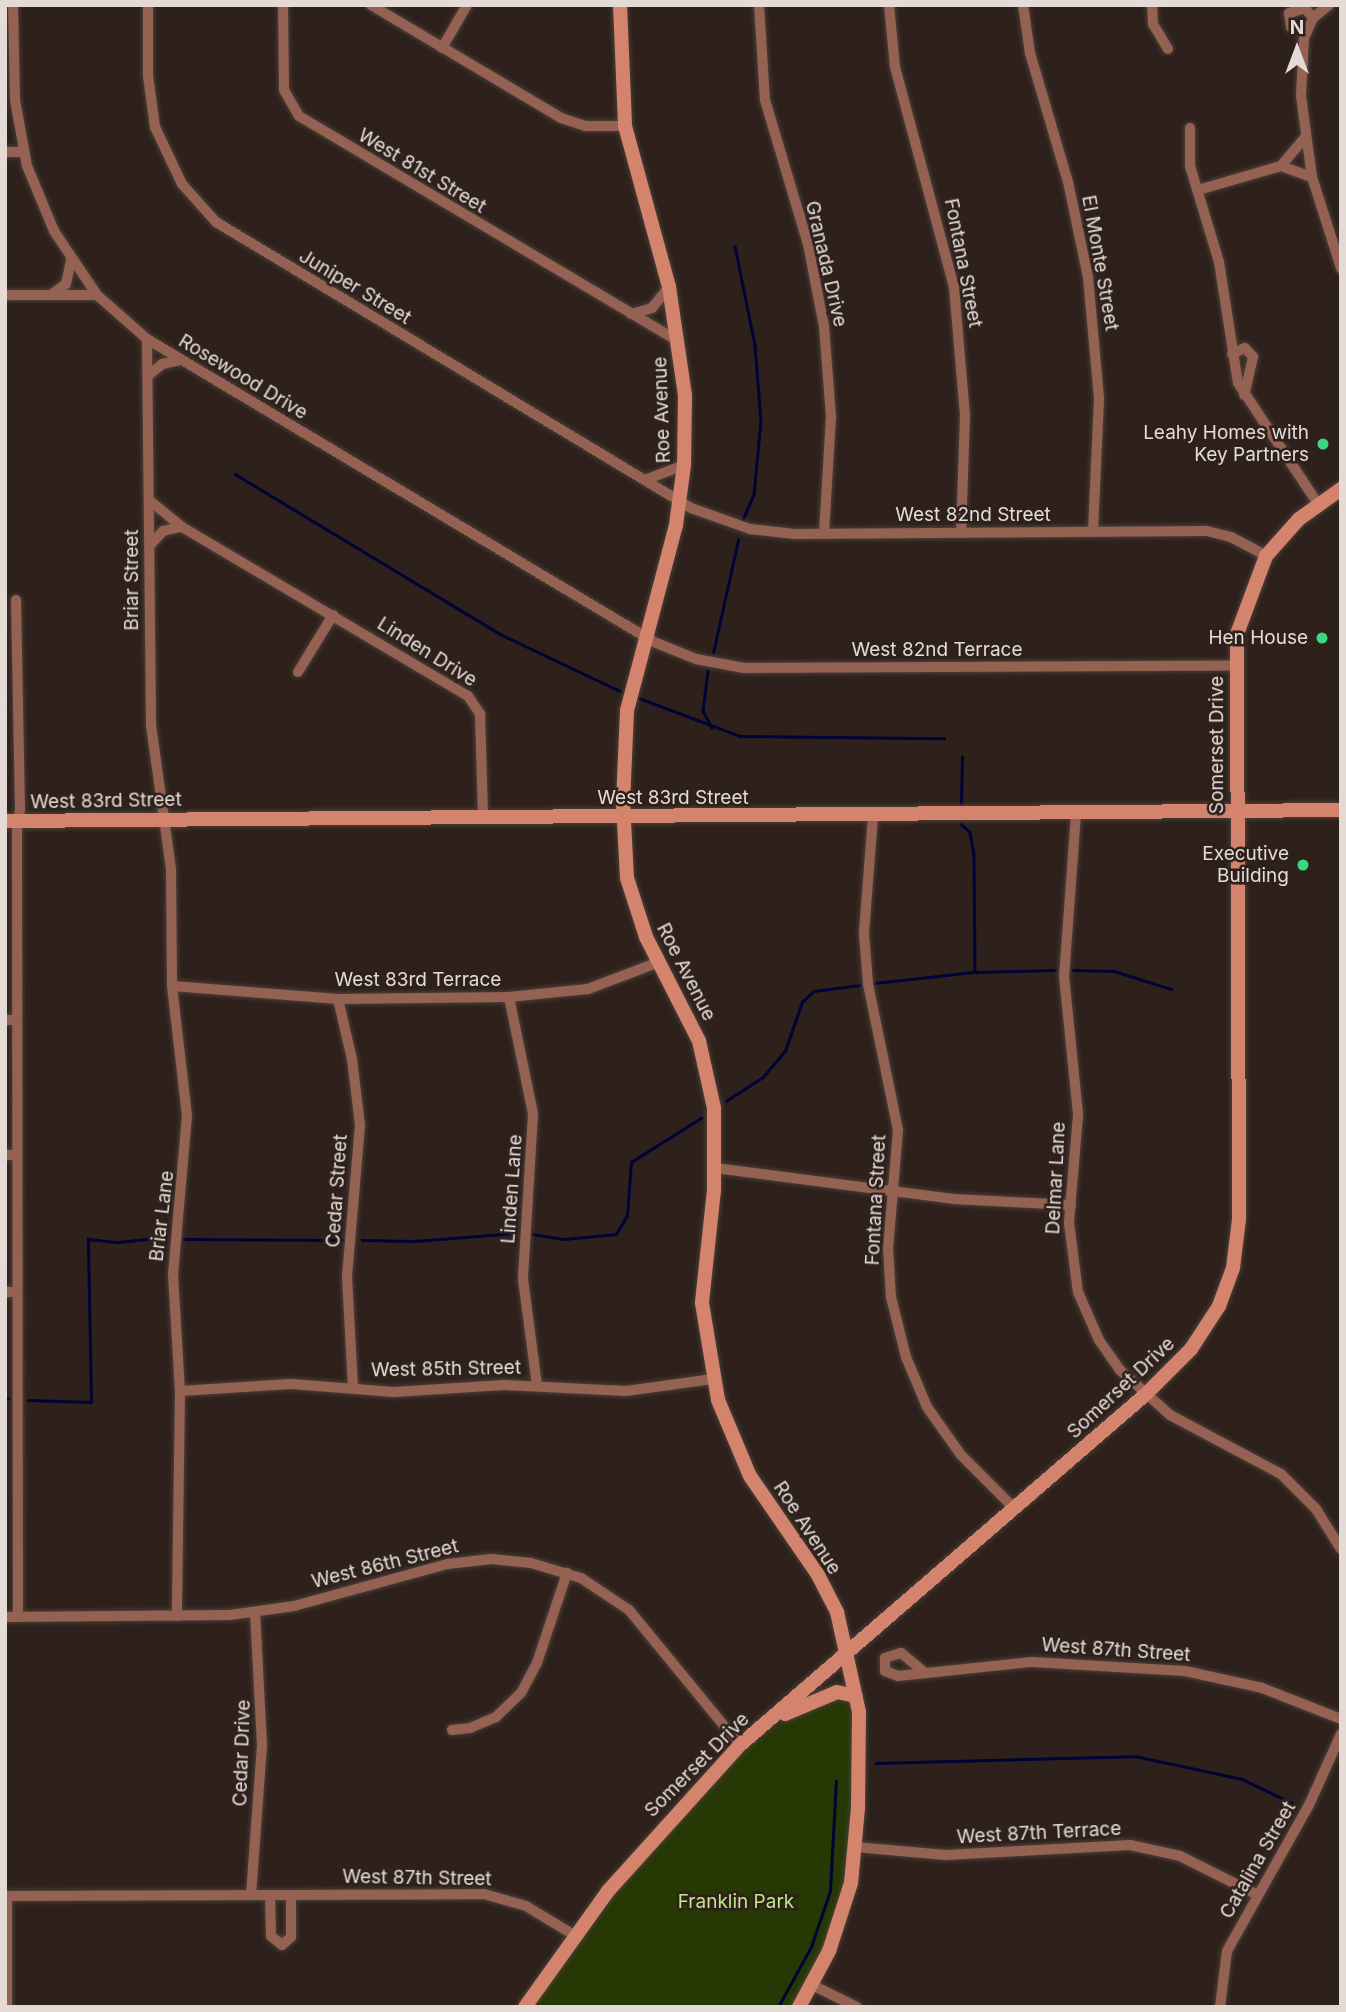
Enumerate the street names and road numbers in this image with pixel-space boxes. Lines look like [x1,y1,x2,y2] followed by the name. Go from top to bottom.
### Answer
[354,124,490,218] street label: West 81st Street
[1077,193,1123,333] street label: El Monte Street
[939,197,987,329] street label: Fontana Street
[800,199,852,329] street label: Granada Drive
[295,245,415,329] street label: Juniper Street
[174,330,312,424] street label: Rosewood Drive
[649,356,675,464] street label: Roe Avenue
[895,504,1051,526] street label: West 82nd Street
[121,529,143,631] street label: Briar Street
[373,612,481,692] street label: Linden Drive
[851,639,1023,661] street label: West 82nd Terrace
[1206,676,1228,814] street label: Somerset Drive
[597,787,749,809] street label: West 83rd Street
[30,788,182,814] street label: West 83rd Street
[652,919,720,1025] street label: Roe Avenue
[335,969,501,991] street label: West 83rd Terrace
[1042,1121,1070,1235] street label: Delmar Lane
[322,1134,352,1248] street label: Cedar Street
[497,1134,527,1244] street label: Linden Lane
[861,1134,891,1266] street label: Fontana Street
[145,1169,179,1263] street label: Briar Lane
[1063,1333,1179,1443] street label: Somerset Drive
[371,1356,521,1382] street label: West 85th Street
[768,1477,846,1579] street label: Roe Avenue
[309,1535,461,1593] street label: West 86th Street
[1041,1633,1191,1667] street label: West 87th Street
[229,1699,255,1807] street label: Cedar Drive
[640,1708,754,1822] street label: Somerset Drive
[1215,1797,1301,1923] street label: Catalina Street
[956,1817,1122,1849] street label: West 87th Terrace
[342,1865,492,1891] street label: West 87th Street

